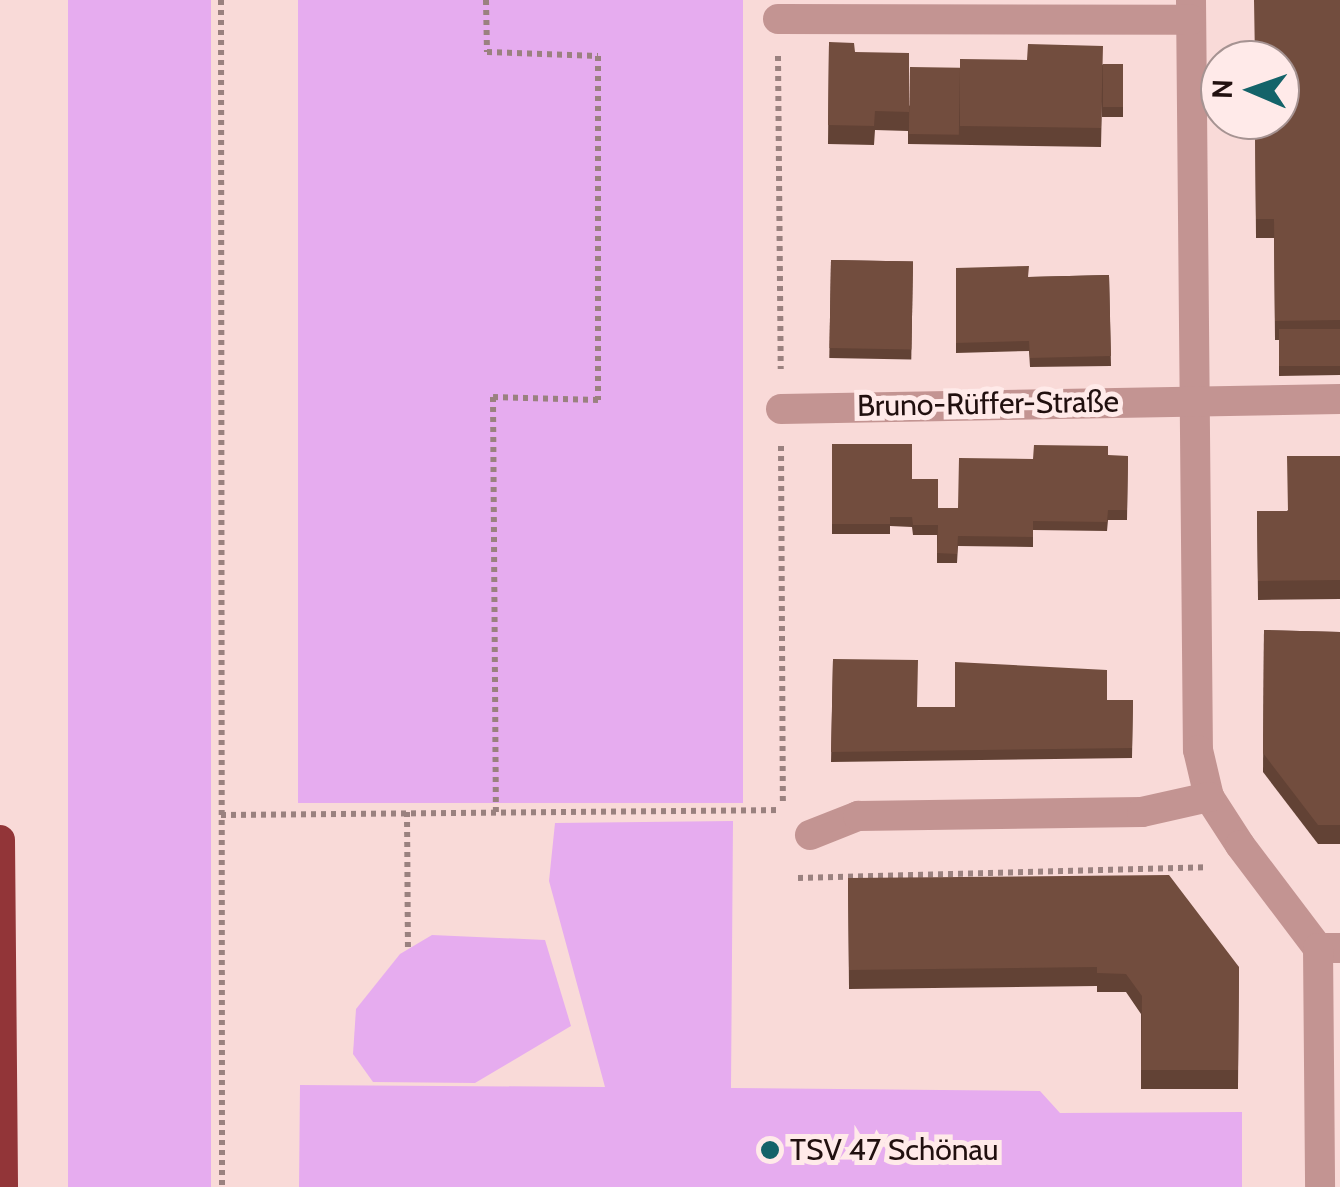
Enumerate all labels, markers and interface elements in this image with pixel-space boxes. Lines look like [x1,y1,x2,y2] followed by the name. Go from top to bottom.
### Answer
[1200,40,1300,140] north arrow
[1205,79,1239,100] text: N
[857,384,1119,424] street label: Bruno-Rüffer-Straße
[790,1132,999,1168] place label: TSV 47 Schönau
[759,1139,781,1161] marker: TSV 47 Schönau

